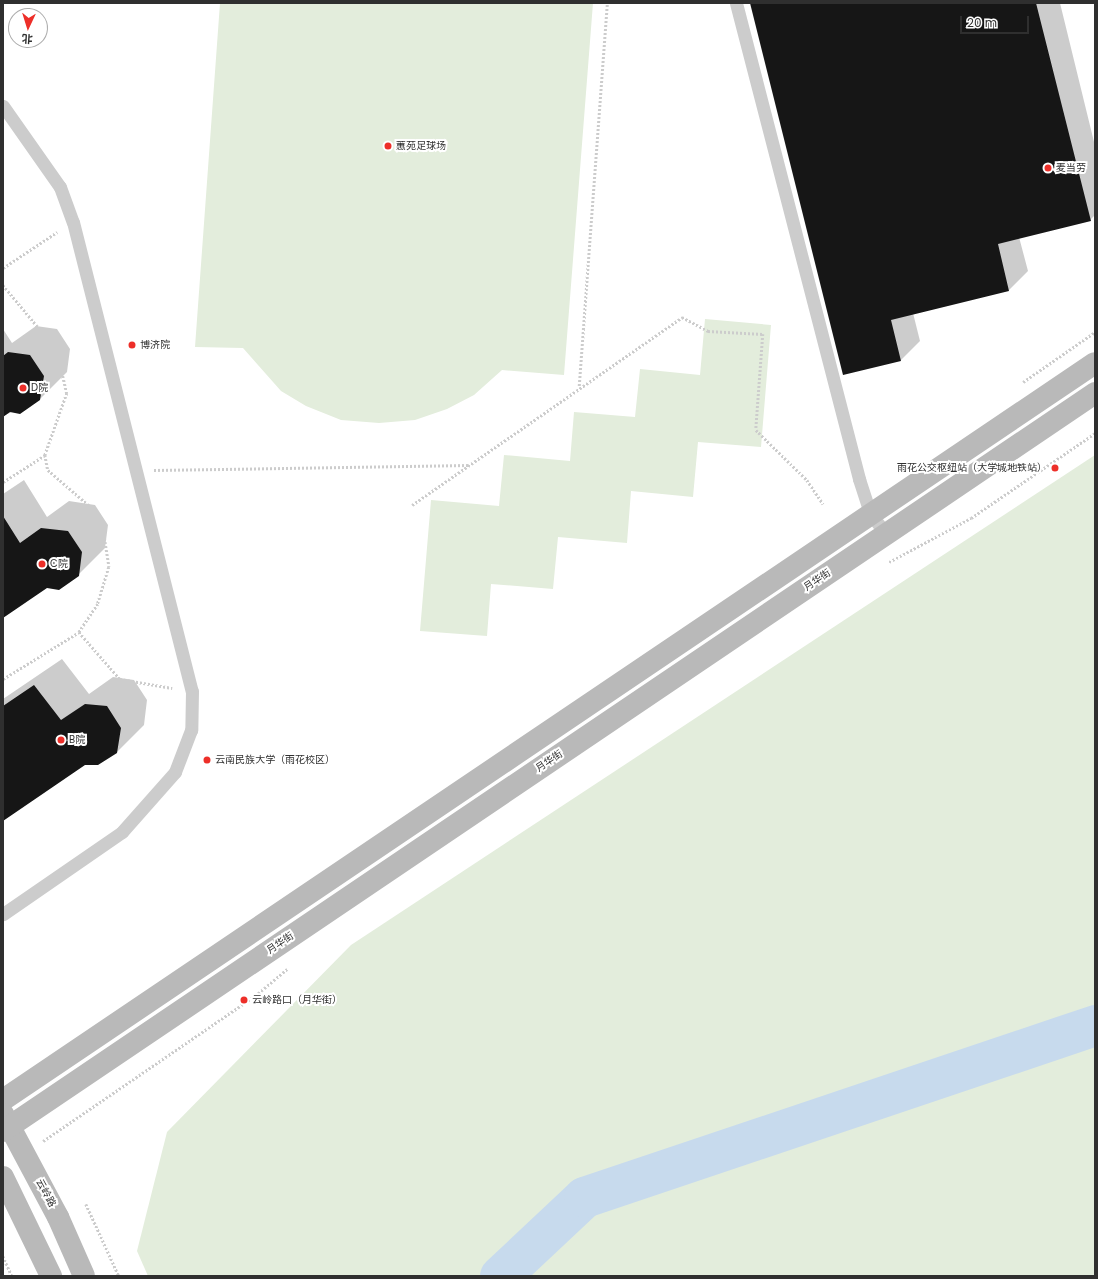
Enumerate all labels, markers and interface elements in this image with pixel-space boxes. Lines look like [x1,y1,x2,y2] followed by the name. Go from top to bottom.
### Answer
[8,8,48,48] north arrow
[962,8,1031,34] scale bar
[967,14,997,31] text: 20 m
[21,31,33,47] text: 北
[396,140,446,152] place label: 蕙苑足球场
[383,141,393,151] marker: 蕙苑足球场
[1056,162,1086,174] place label: 麦当劳
[1043,163,1053,173] marker: 麦当劳
[140,339,170,351] place label: 博济院
[127,340,137,350] marker: 博济院
[31,382,48,394] place label: D院
[18,383,28,393] marker: D院
[897,462,1047,474] place label: 雨花公交枢纽站（大学城地铁站）
[1050,463,1060,473] marker: 雨花公交枢纽站（大学城地铁站）
[50,558,68,570] place label: C院
[37,559,47,569] marker: C院
[801,567,833,593] street label: 月华街
[69,734,85,746] place label: B院
[56,735,66,745] marker: B院
[533,748,565,774] street label: 月华街
[215,754,335,766] place label: 云南民族大学（雨花校区）
[202,755,212,765] marker: 云南民族大学（雨花校区）
[264,930,296,956] street label: 月华街
[252,994,342,1006] place label: 云岭路口（月华街）
[239,995,249,1005] marker: 云岭路口（月华街）
[34,1177,58,1209] street label: 云岭路

